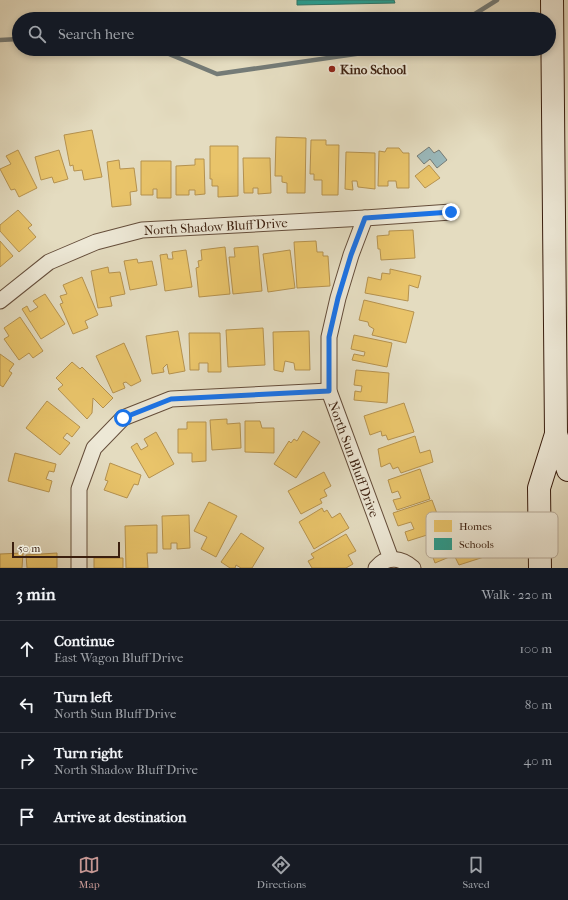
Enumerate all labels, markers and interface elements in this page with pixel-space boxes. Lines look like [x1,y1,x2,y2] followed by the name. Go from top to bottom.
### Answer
[12,12,556,56] search box
[26,23,48,45] icon: search
[58,25,134,43] text: Search here
[340,62,407,77] place label: Kino School
[327,64,337,74] marker: Kino School
[442,203,460,221] route end
[143,215,289,238] street label: North Shadow Bluff Drive
[325,399,382,520] street label: North Sun Bluff Drive
[114,409,132,427] route start
[426,512,558,558] legend
[459,520,492,533] text: Homes
[459,538,494,551] text: Schools
[12,540,120,559] scale bar
[18,542,40,555] text: 50 m
[16,584,56,604] text: 3 min
[481,587,552,602] text: Walk · 220 m
[54,632,114,650] text: Continue
[16,638,38,660] icon: ahead
[519,641,552,656] text: 100 m
[54,650,183,665] text: East Wagon Bluff Drive
[54,688,112,706] text: Turn left
[16,694,38,716] icon: left
[525,697,552,712] text: 80 m
[54,706,176,721] text: North Sun Bluff Drive
[54,744,123,762] text: Turn right
[16,750,38,772] icon: right
[524,753,552,768] text: 40 m
[54,762,198,777] text: North Shadow Bluff Drive
[16,806,38,828] icon: arrive
[54,808,186,826] text: Arrive at destination
[78,854,100,891] tab: Map
[257,854,306,891] tab: Directions
[462,854,490,891] tab: Saved

